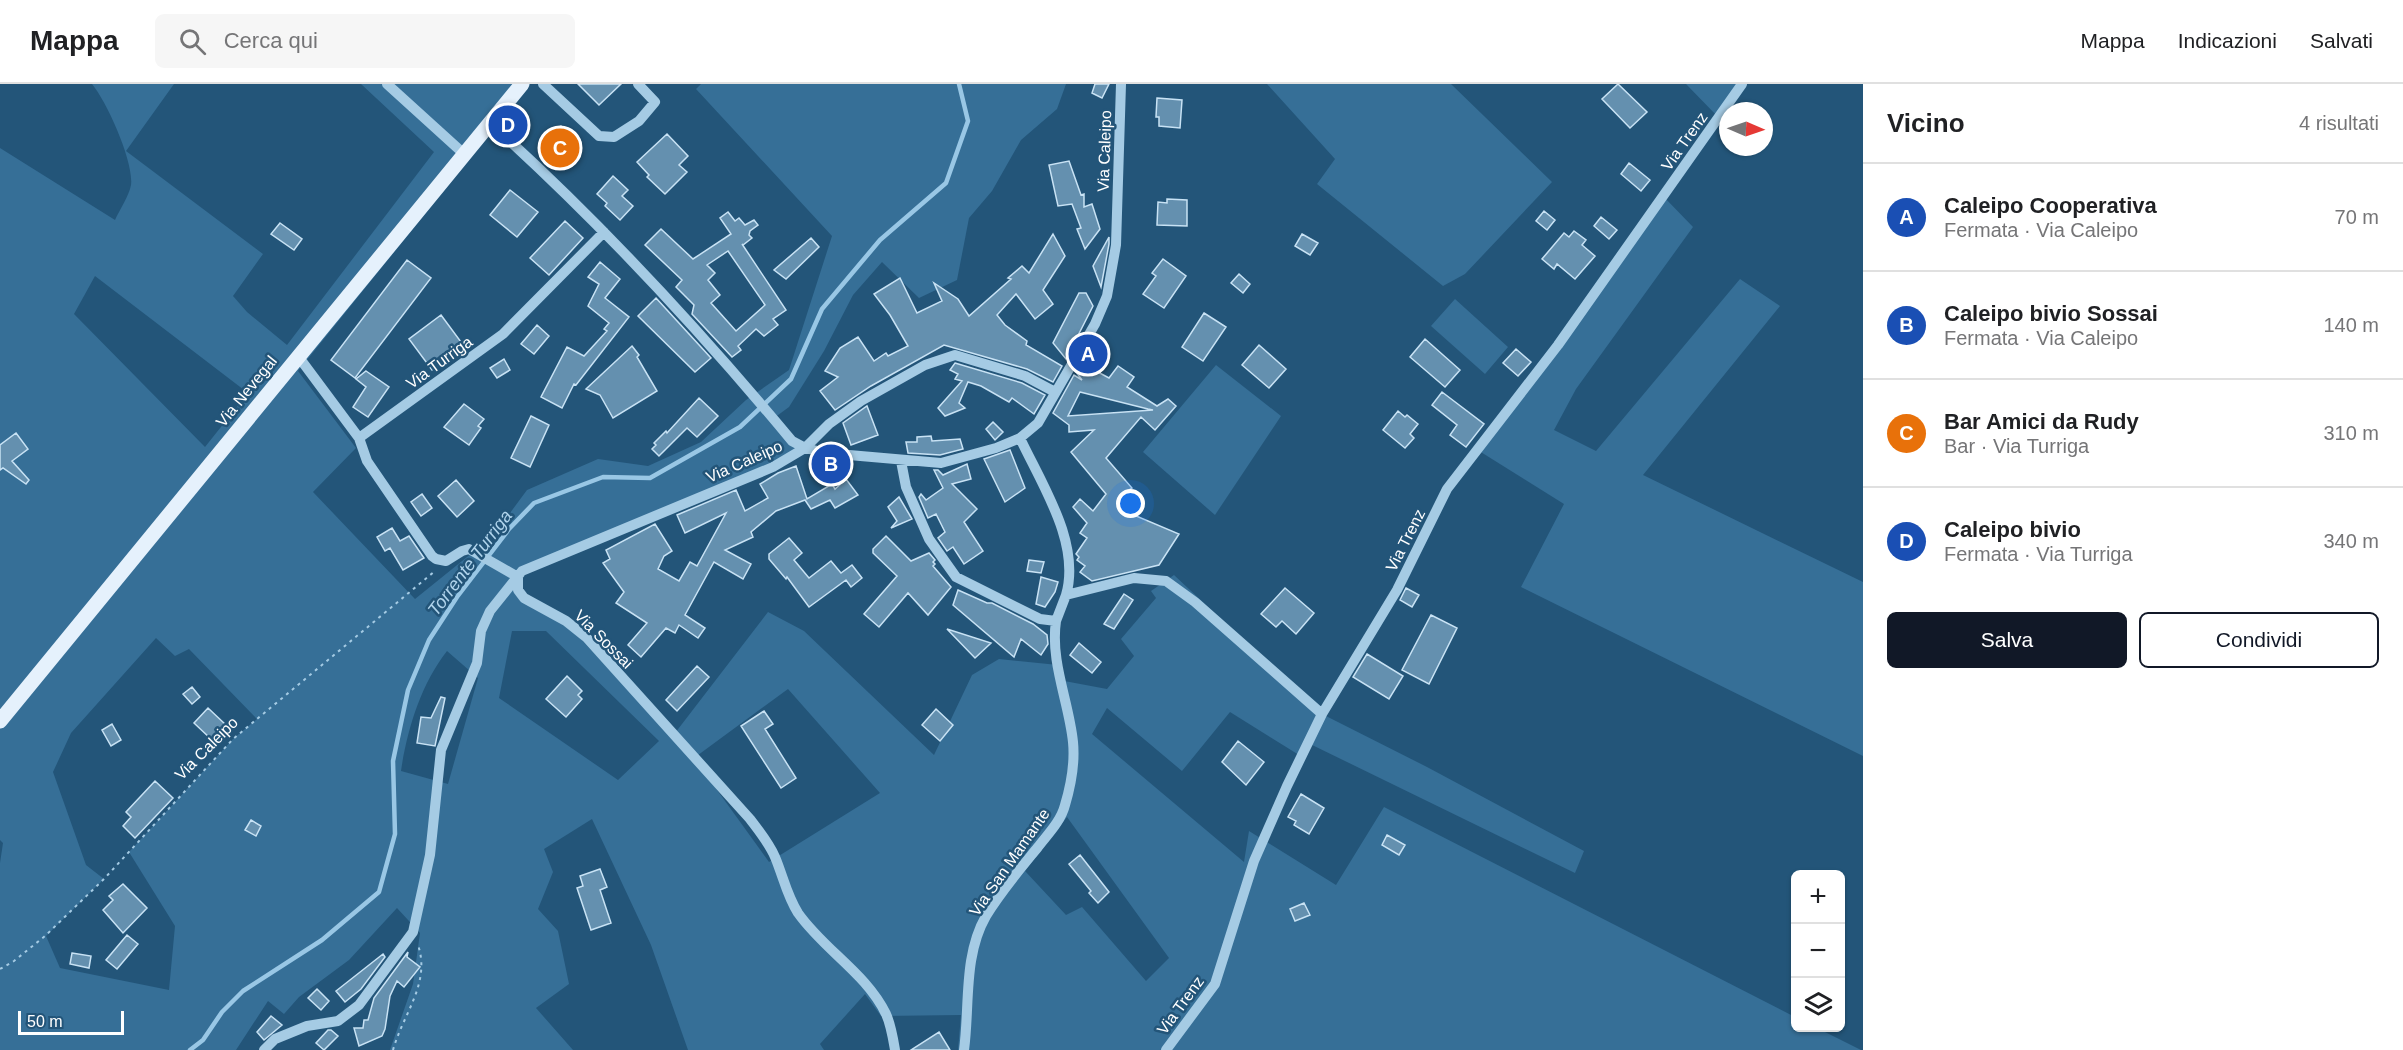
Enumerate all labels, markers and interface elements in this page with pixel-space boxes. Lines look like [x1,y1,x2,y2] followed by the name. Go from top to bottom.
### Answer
[155,14,575,68] search box
[30,25,119,56] text: Mappa
[176,25,209,58] icon: search
[224,28,318,53] text: Cerca qui
[2081,29,2145,52] text: Mappa
[2178,29,2277,52] text: Indicazioni
[2310,29,2373,52] text: Salvati
[488,102,528,147] pin: D
[1719,102,1773,156] north arrow
[1887,108,1965,138] text: Vicino
[1658,109,1711,174] street label: Via Trenz
[1095,110,1114,192] street label: Via Caleipo
[2299,112,2379,134] text: 4 risultati
[540,126,580,170] pin: C
[1944,193,2157,218] text: Caleipo Cooperativa
[1899,206,1914,228] text: A
[2335,206,2379,228] text: 70 m
[1944,219,2138,241] text: Fermata · Via Caleipo
[1944,301,2158,326] text: Caleipo bivio Sossai
[1899,314,1914,336] text: B
[2323,314,2379,336] text: 140 m
[1944,327,2138,349] text: Fermata · Via Caleipo
[1068,332,1108,376] pin: A
[403,333,476,392] street label: Via Turriga
[213,353,280,430] street label: Via Nevegal
[1944,409,2139,434] text: Bar Amici da Rudy
[1899,422,1914,444] text: C
[2323,422,2379,444] text: 310 m
[1944,435,2089,457] text: Bar · Via Turriga
[703,437,785,486] street label: Via Caleipo
[812,442,850,487] pin: B
[1116,489,1145,518] your location
[424,506,516,620] water label: Torrente Turriga
[1383,506,1428,574] street label: Via Trenz
[1944,517,2081,542] text: Caleipo bivio
[1899,530,1914,552] text: D
[2323,530,2379,552] text: 340 m
[1944,543,2133,565] text: Fermata · Via Turriga
[571,607,636,672] street label: Via Sossai
[1887,612,2127,668] button: Salva
[2139,612,2379,668] button: Condividi
[172,713,241,783] street label: Via Caleipo
[966,805,1053,919] street label: Via San Mamante
[1791,870,1845,1032] map controls
[1791,870,1845,924] button: +
[1791,924,1845,978] button: −
[1154,973,1207,1038] street label: Via Trenz
[1791,978,1845,1032] button: layers
[18,1008,124,1036] scale bar
[27,1013,63,1030] text: 50 m

